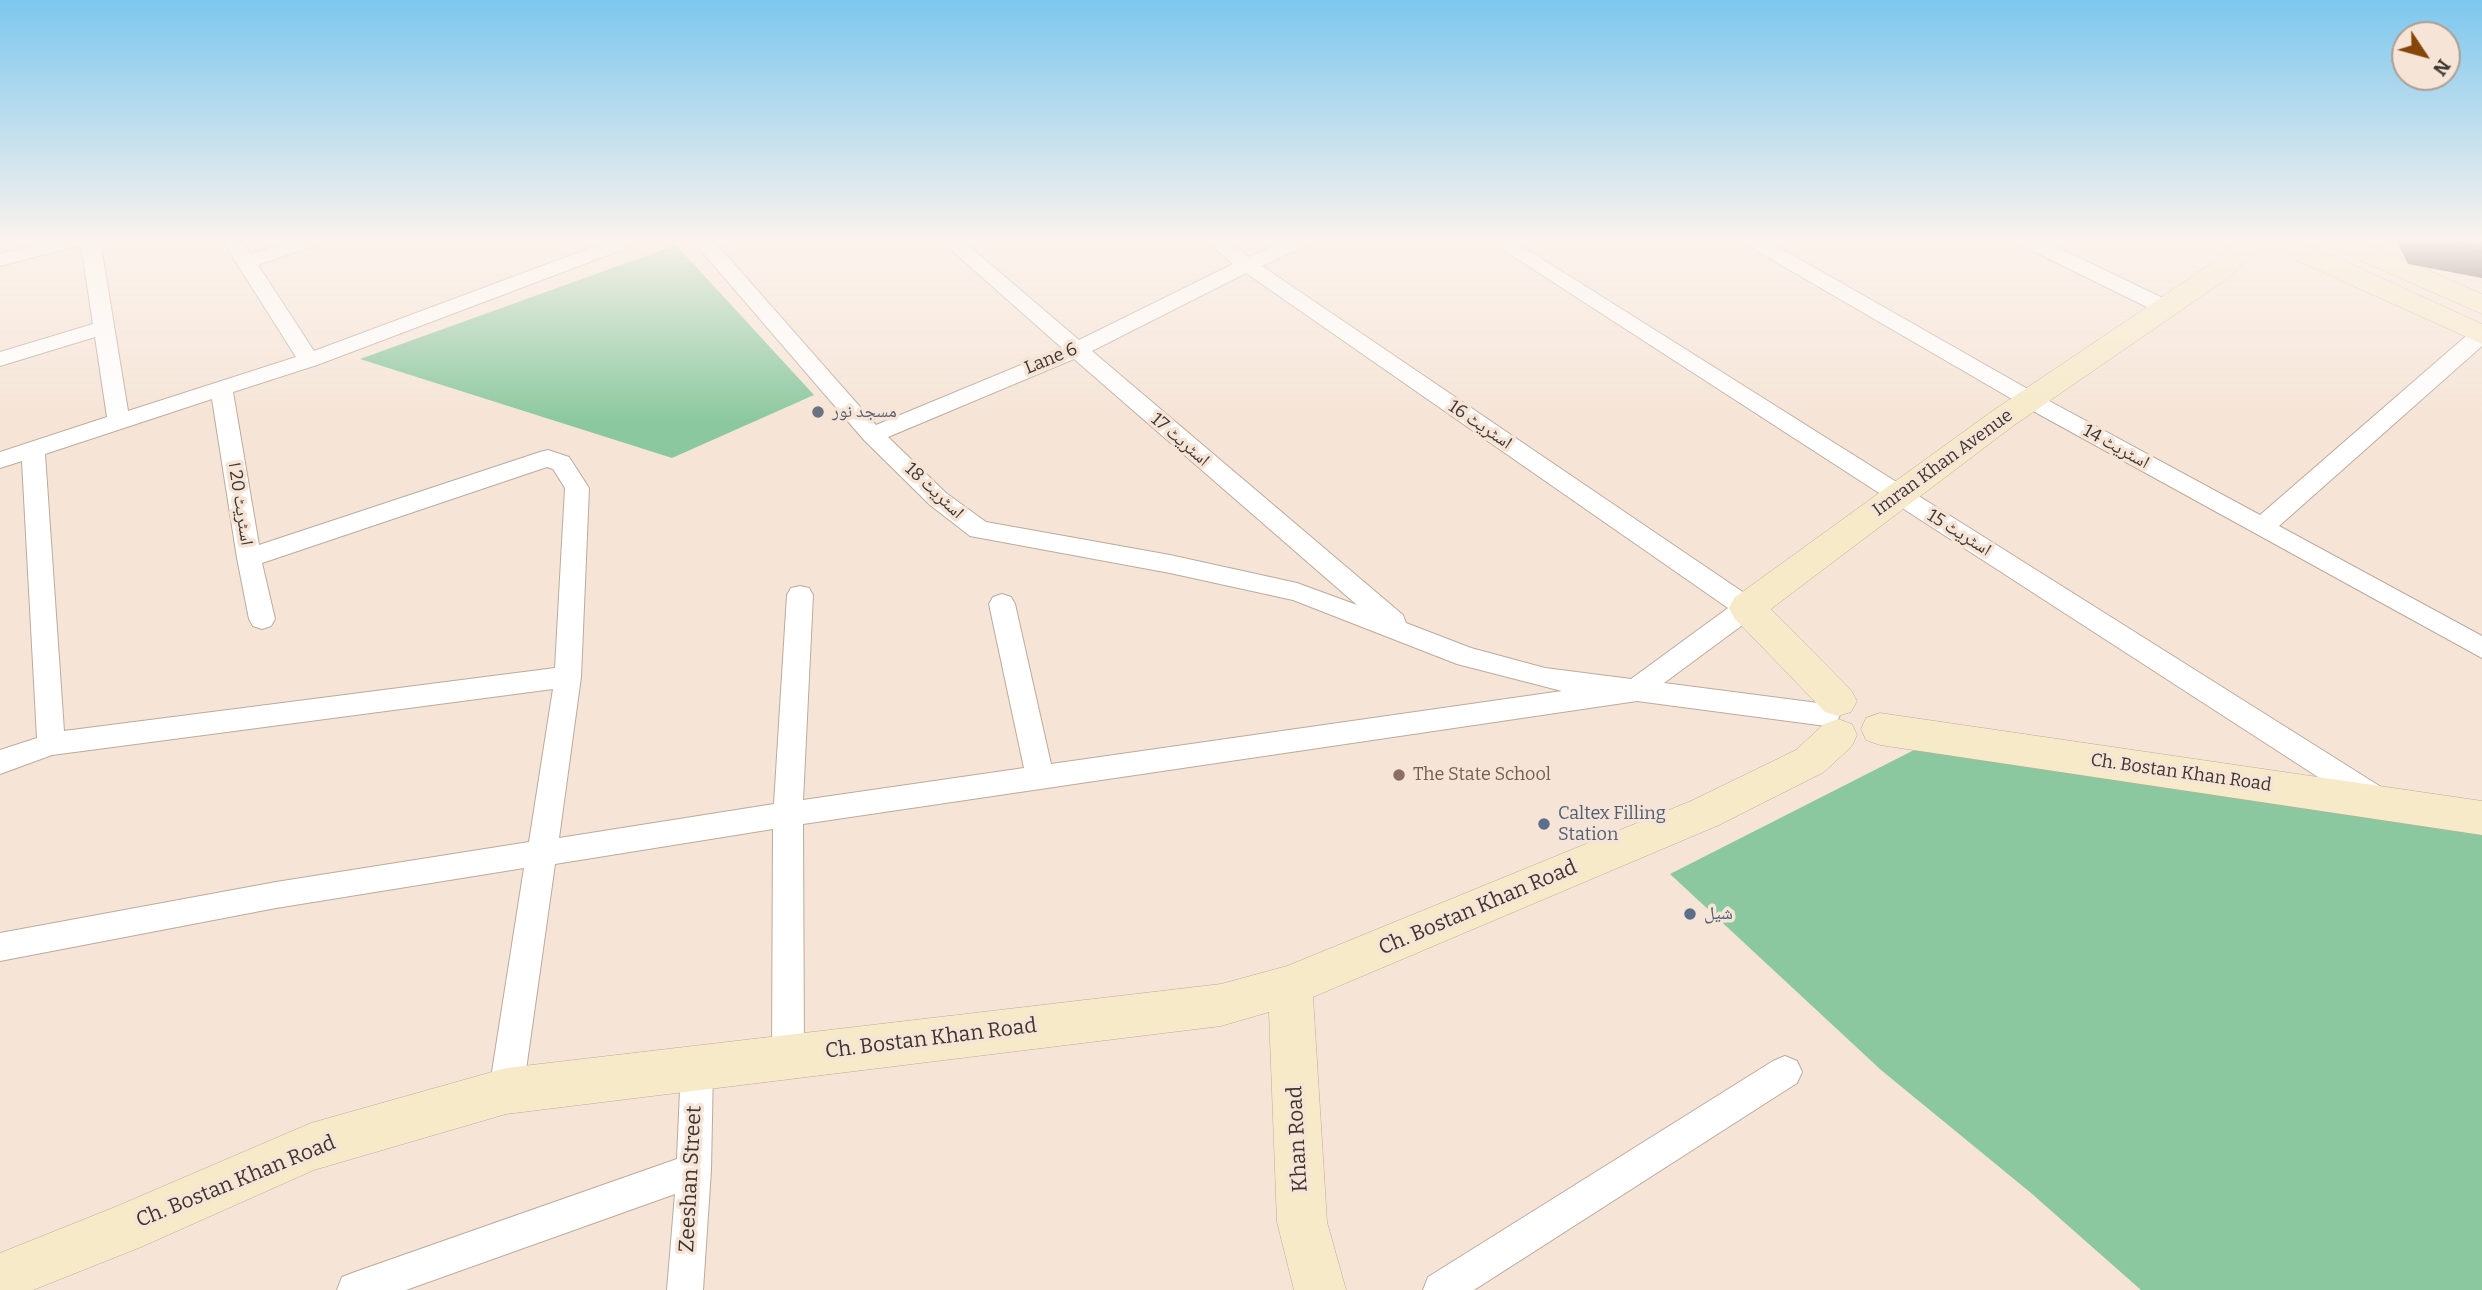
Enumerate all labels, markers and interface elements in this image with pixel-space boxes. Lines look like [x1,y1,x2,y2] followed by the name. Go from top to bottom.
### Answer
[2391,21,2461,91] north arrow
[2428,55,2455,80] text: N
[1021,339,1081,379] street label: Lane 6
[1444,396,1516,454] street label: اسٹریٹ 16
[832,401,897,423] place label: مسجد نور
[810,404,826,420] marker: مسجد نور
[1869,405,2017,521] street label: Imran Khan Avenue
[1146,409,1214,471] street label: اسٹریٹ 17
[2079,420,2153,474] street label: اسٹریٹ 14
[900,458,968,524] street label: اسٹریٹ 18
[223,461,257,547] street label: اسٹریٹ 20 ا
[1923,505,1995,561] street label: اسٹریٹ 15
[2089,750,2273,796] street label: Ch. Bostan Khan Road
[1413,764,1551,786] place label: The State School
[1391,767,1407,783] marker: The State School
[1558,803,1666,846] place label: Caltex Filling Station
[1536,816,1552,832] marker: Caltex Filling Station
[1375,855,1581,961] street label: Ch. Bostan Khan Road
[1704,903,1733,925] place label: شیل
[1682,906,1698,922] marker: شیل
[824,1014,1038,1064] street label: Ch. Bostan Khan Road
[1283,1085,1313,1193] street label: Khan Road
[675,1105,707,1253] street label: Zeeshan Street
[133,1130,339,1234] street label: Ch. Bostan Khan Road

